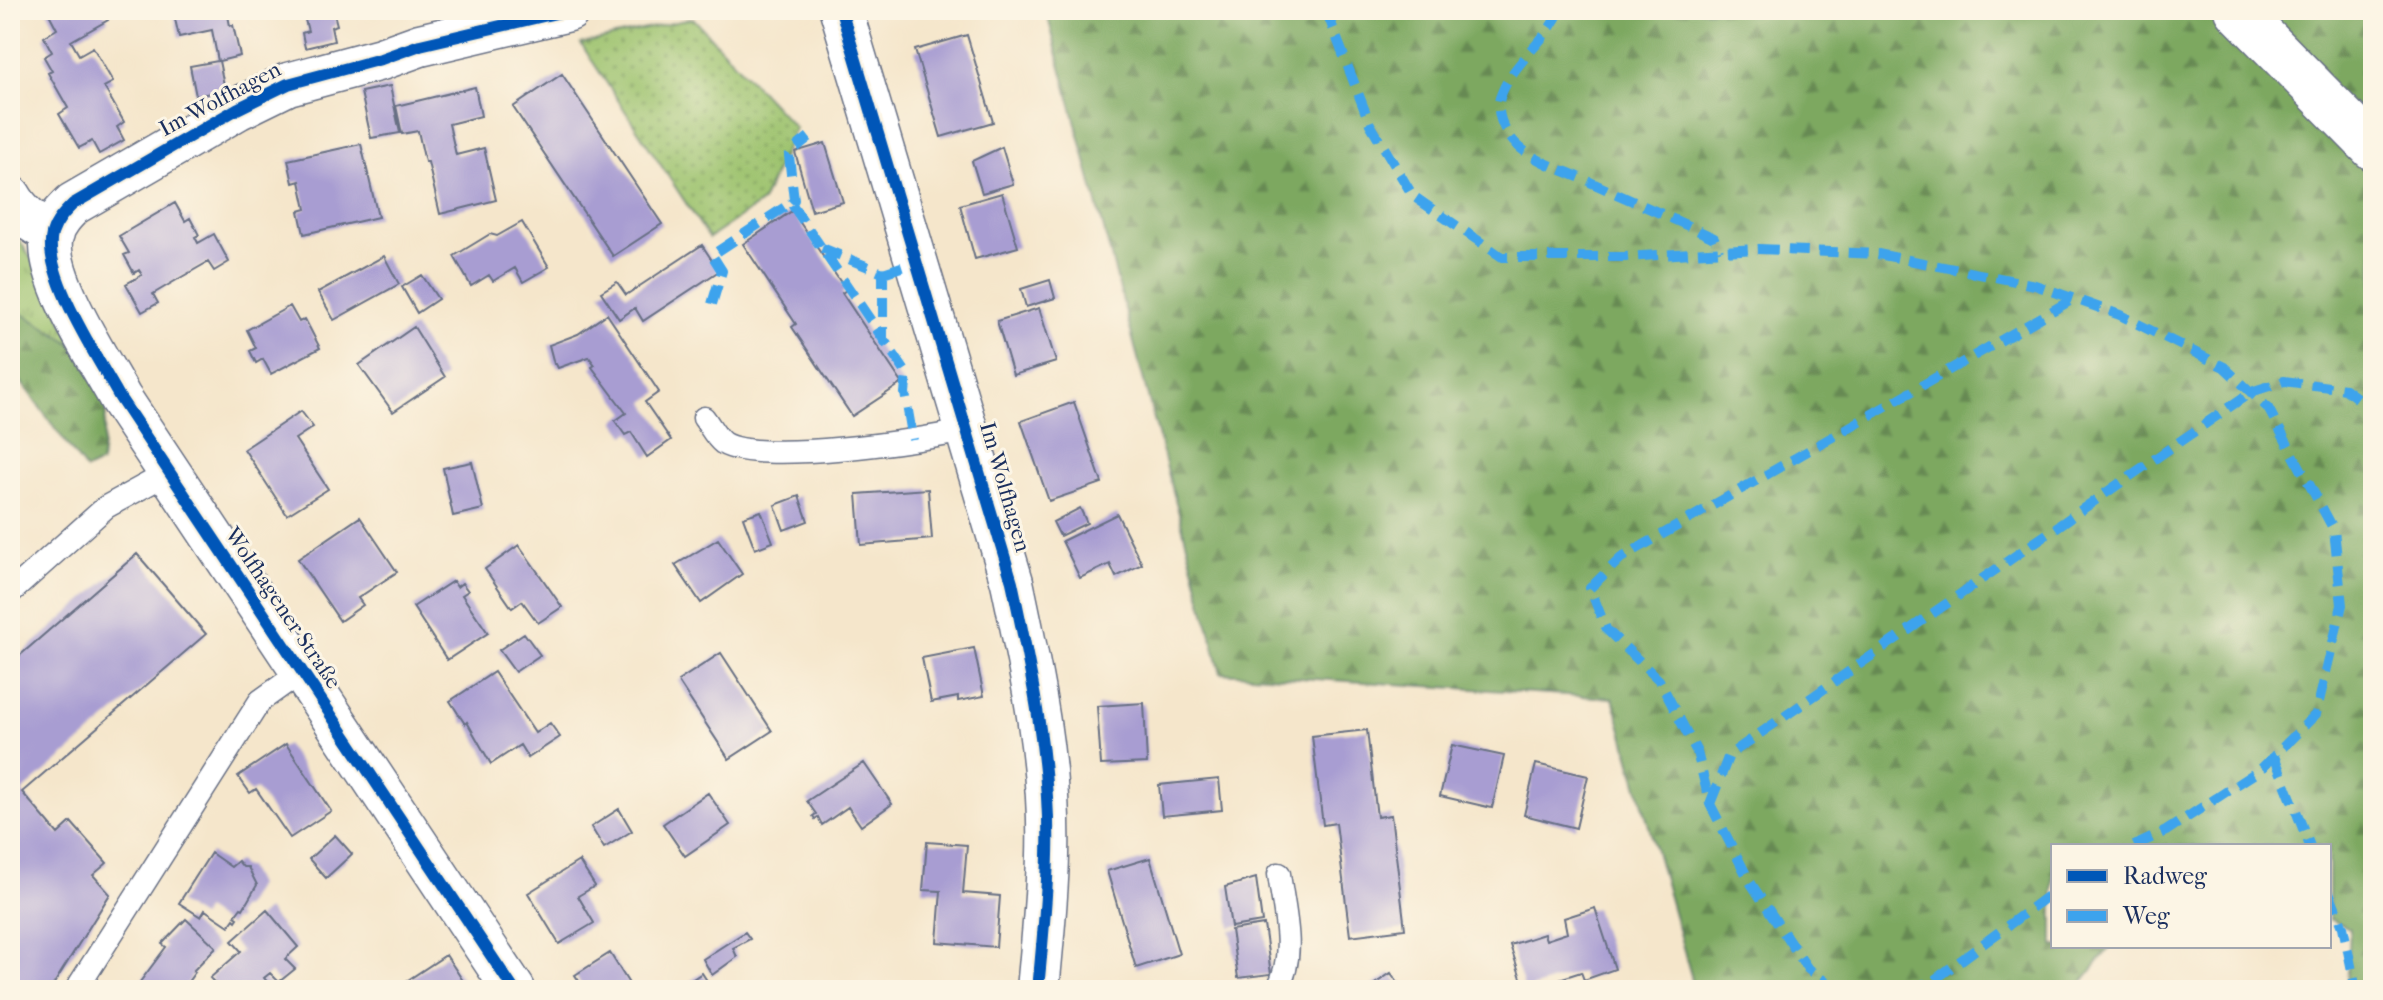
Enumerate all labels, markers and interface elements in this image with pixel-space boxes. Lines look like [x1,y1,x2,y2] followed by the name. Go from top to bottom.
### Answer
[155,56,285,142] street label: Im Wolfhagen
[974,419,1036,555] street label: Im Wolfhagen
[219,522,347,694] street label: Wolfhagener Straße
[2051,844,2331,948] legend
[2123,862,2208,890] text: Radweg
[2122,902,2171,930] text: Weg

